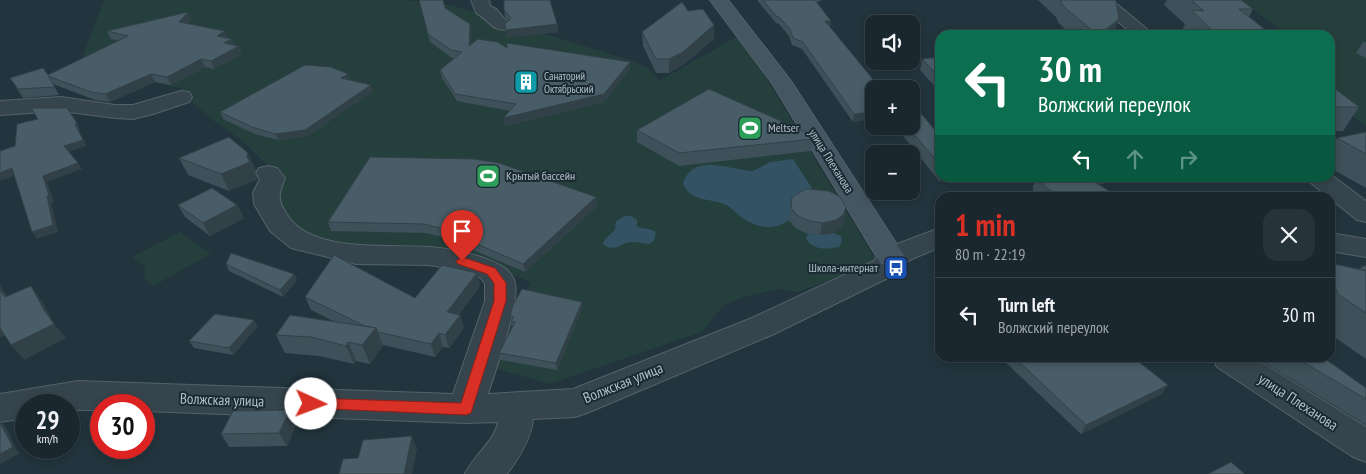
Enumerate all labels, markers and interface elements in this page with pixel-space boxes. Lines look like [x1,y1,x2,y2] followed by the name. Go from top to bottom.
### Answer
[865,15,920,200] map controls
[865,15,920,70] button: sound
[1038,46,1102,92] text: 30 m
[955,50,1020,115] icon: left
[513,69,539,95] building icon: Санаторий Октябрьский
[544,69,594,96] place label: Санаторий Октябрьский
[865,80,920,135] button: +
[1038,90,1191,118] text: Волжский переулок
[737,115,763,141] sports icon: Meltser
[768,120,800,135] place label: Meltser
[806,126,857,196] street label: улица Плеханова
[865,145,920,200] button: −
[1068,145,1096,173] icon: left
[1121,145,1149,173] icon: ahead
[1174,145,1202,173] icon: right
[475,163,501,189] sports icon: Крытый бассейн
[506,168,575,183] place label: Крытый бассейн
[955,205,1016,244] text: 1 min
[1263,209,1315,261] button: close
[441,210,483,261] pin
[448,217,476,245] icon: arrive
[955,244,1026,264] text: 80 m · 22:19
[883,255,909,281] bus stop icon: Школа-интернат
[809,260,878,275] place label: Школа-интернат
[998,293,1055,317] text: Turn left
[955,301,983,329] icon: left
[1282,303,1315,327] text: 30 m
[998,317,1109,337] text: Волжский переулок
[580,358,666,407] street label: Волжская улица
[1255,369,1342,434] street label: улица Плеханова
[284,377,336,429] position arrow
[180,389,265,410] street label: Волжская улица
[90,394,155,459] speed limit sign: 30
[36,404,59,436] text: 29
[37,431,58,446] text: km/h

